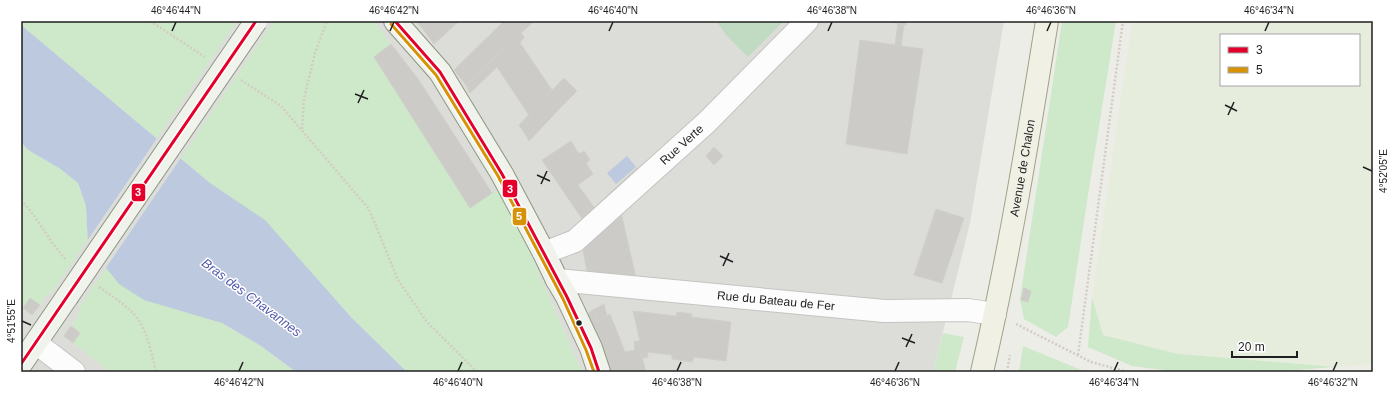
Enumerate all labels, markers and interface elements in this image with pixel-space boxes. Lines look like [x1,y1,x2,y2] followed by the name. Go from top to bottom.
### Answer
[151,5,201,16] text: 46°46'44"N
[369,5,419,16] text: 46°46'42"N
[588,5,638,16] text: 46°46'40"N
[807,5,857,16] text: 46°46'38"N
[1026,5,1076,16] text: 46°46'36"N
[1244,5,1294,16] text: 46°46'34"N
[1220,34,1360,86] legend
[1256,43,1263,57] text: 3
[1256,63,1263,77] text: 5
[1007,118,1038,218] street label: Avenue de Chalon
[657,121,707,168] street label: Rue Verte
[1378,149,1389,193] text: 4°52'05"E
[502,179,518,198] line badge: 3
[131,183,146,202] line badge: 3
[507,183,513,195] text: 3
[135,186,141,198] text: 3
[512,207,527,226] line badge: 5
[516,210,522,222] text: 5
[199,255,305,340] water label: Bras des Chavannes
[716,288,836,313] street label: Rue du Bateau de Fer
[6,299,17,343] text: 4°51'55"E
[574,318,584,328] unlabelled marker
[1232,333,1297,359] scale bar
[1238,340,1265,354] text: 20 m
[214,377,264,388] text: 46°46'42"N
[433,377,483,388] text: 46°46'40"N
[652,377,702,388] text: 46°46'38"N
[870,377,920,388] text: 46°46'36"N
[1089,377,1139,388] text: 46°46'34"N
[1308,377,1358,388] text: 46°46'32"N

